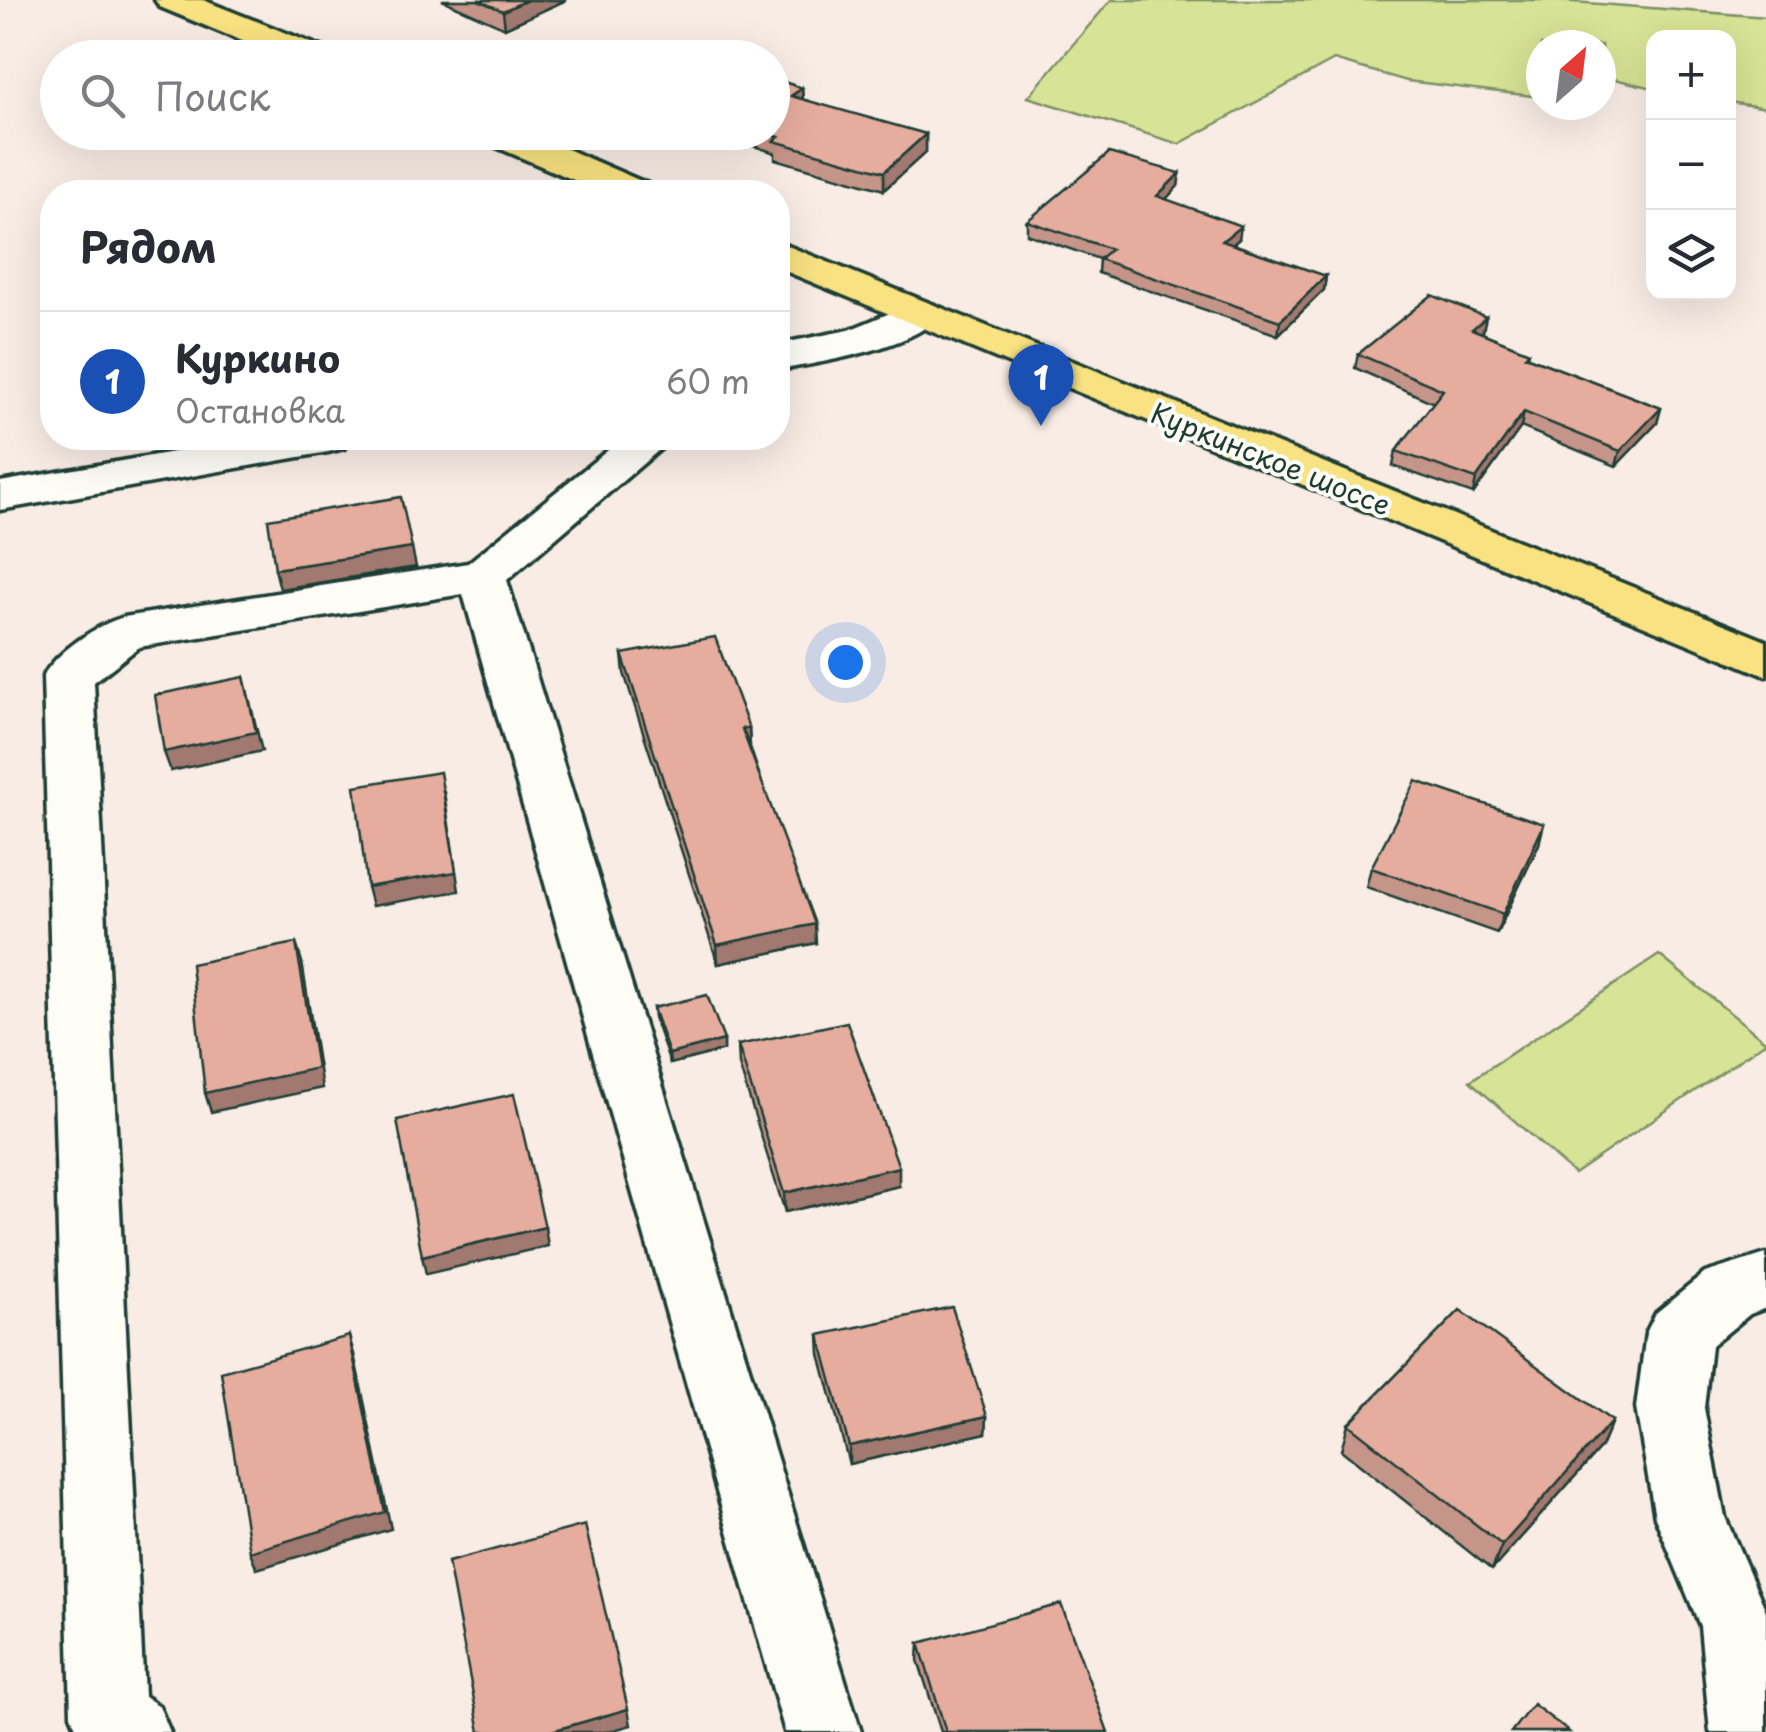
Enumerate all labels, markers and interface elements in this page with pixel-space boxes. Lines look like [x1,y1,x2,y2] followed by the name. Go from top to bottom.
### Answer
[1526,30,1616,120] north arrow
[1646,30,1736,300] map controls
[1646,30,1736,120] button: +
[40,40,790,150] search box
[155,67,270,124] text: Поиск
[75,68,130,123] icon: search
[1646,120,1736,210] button: −
[1646,210,1736,300] button: layers
[80,214,217,277] text: Рядом
[175,329,340,386] text: Куркино
[1008,344,1074,426] pin: 1
[105,357,120,405] text: 1
[666,357,750,405] text: 60 m
[175,386,345,434] text: Остановка
[1145,390,1397,526] street label: Куркинское шоссе
[820,637,871,688] your location

